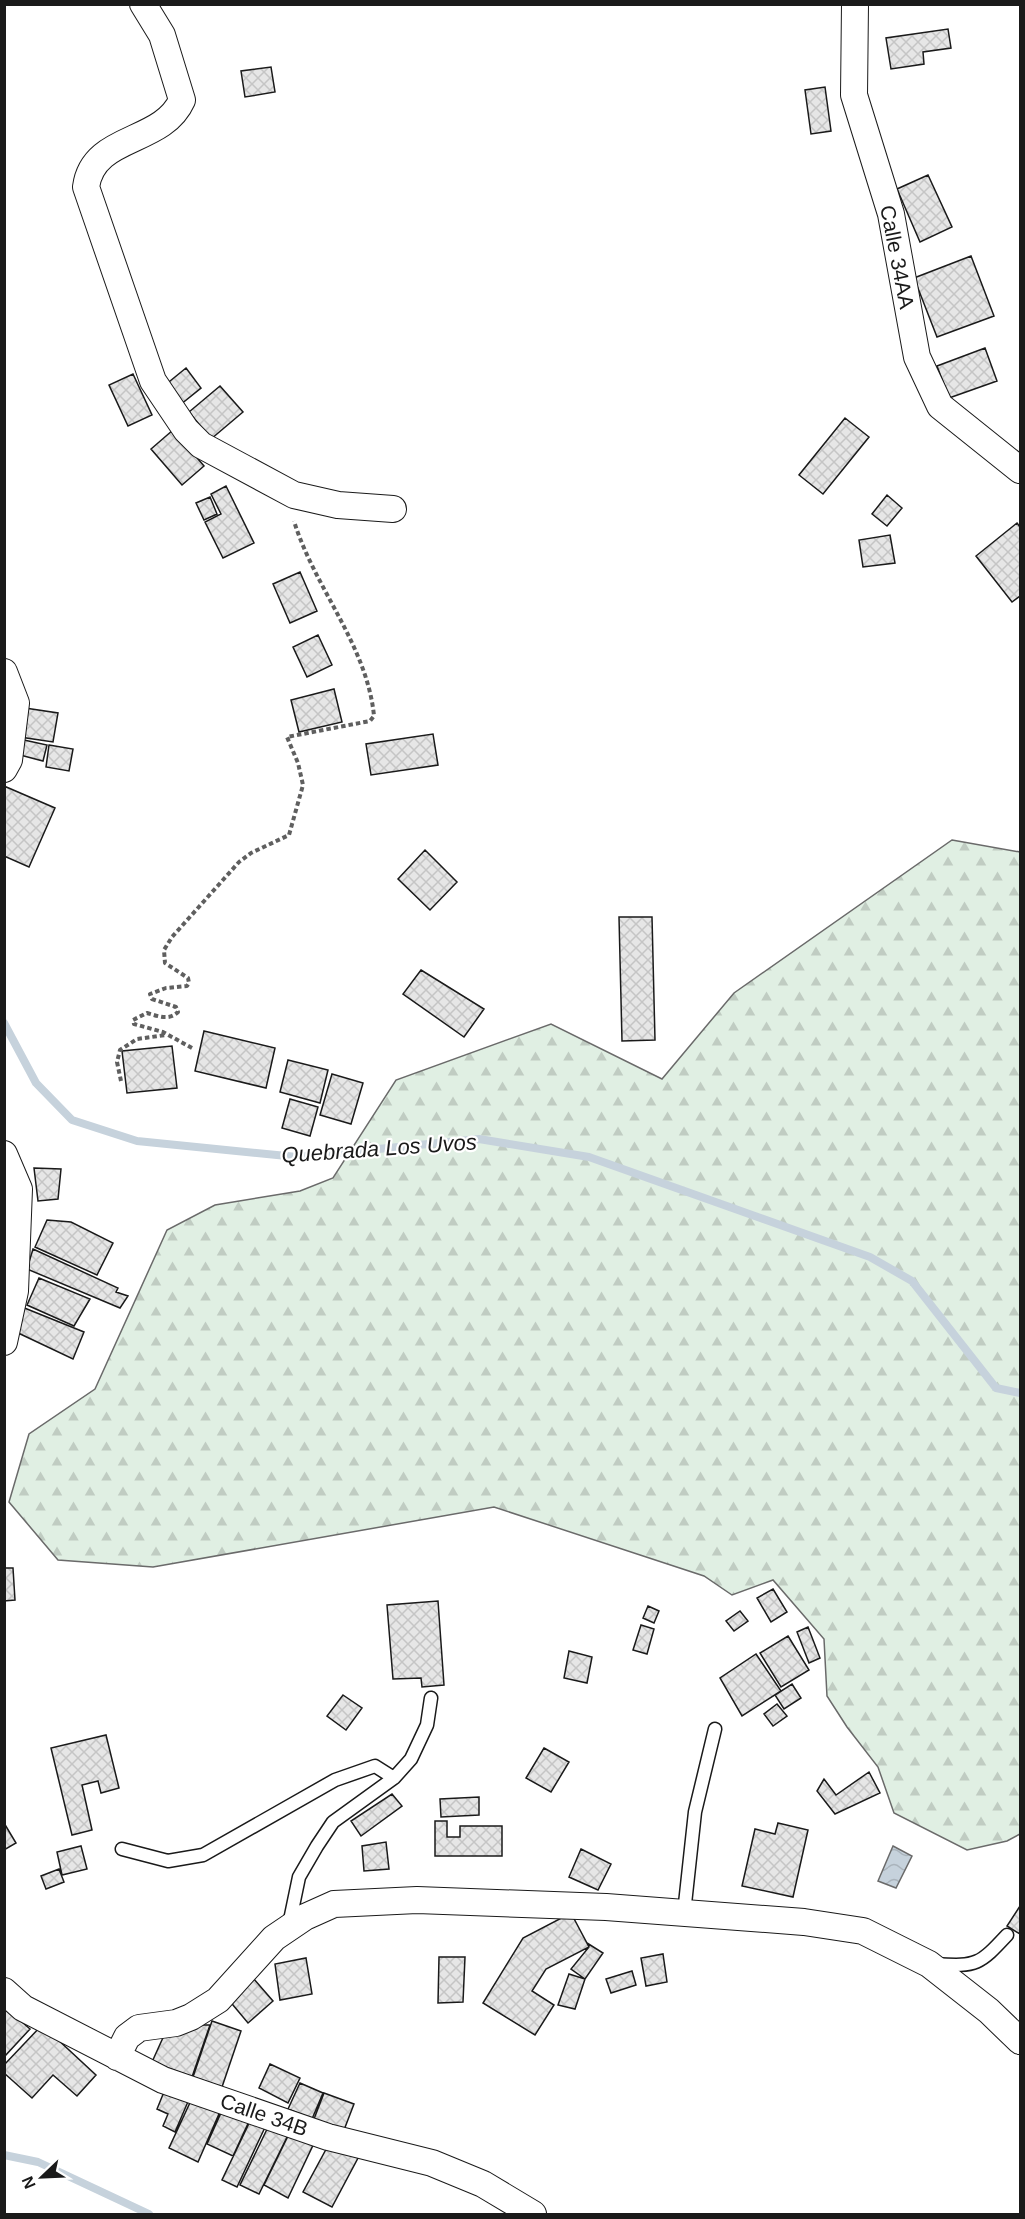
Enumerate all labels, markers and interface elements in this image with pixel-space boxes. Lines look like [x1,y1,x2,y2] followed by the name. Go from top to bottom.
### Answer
[876,203,919,311] street label: Calle 34AA
[281,1129,478,1168] water label: Quebrada Los Uvos
[217,2089,311,2140] street label: Calle 34B
[12,2147,72,2207] north arrow
[19,2174,39,2191] text: N

